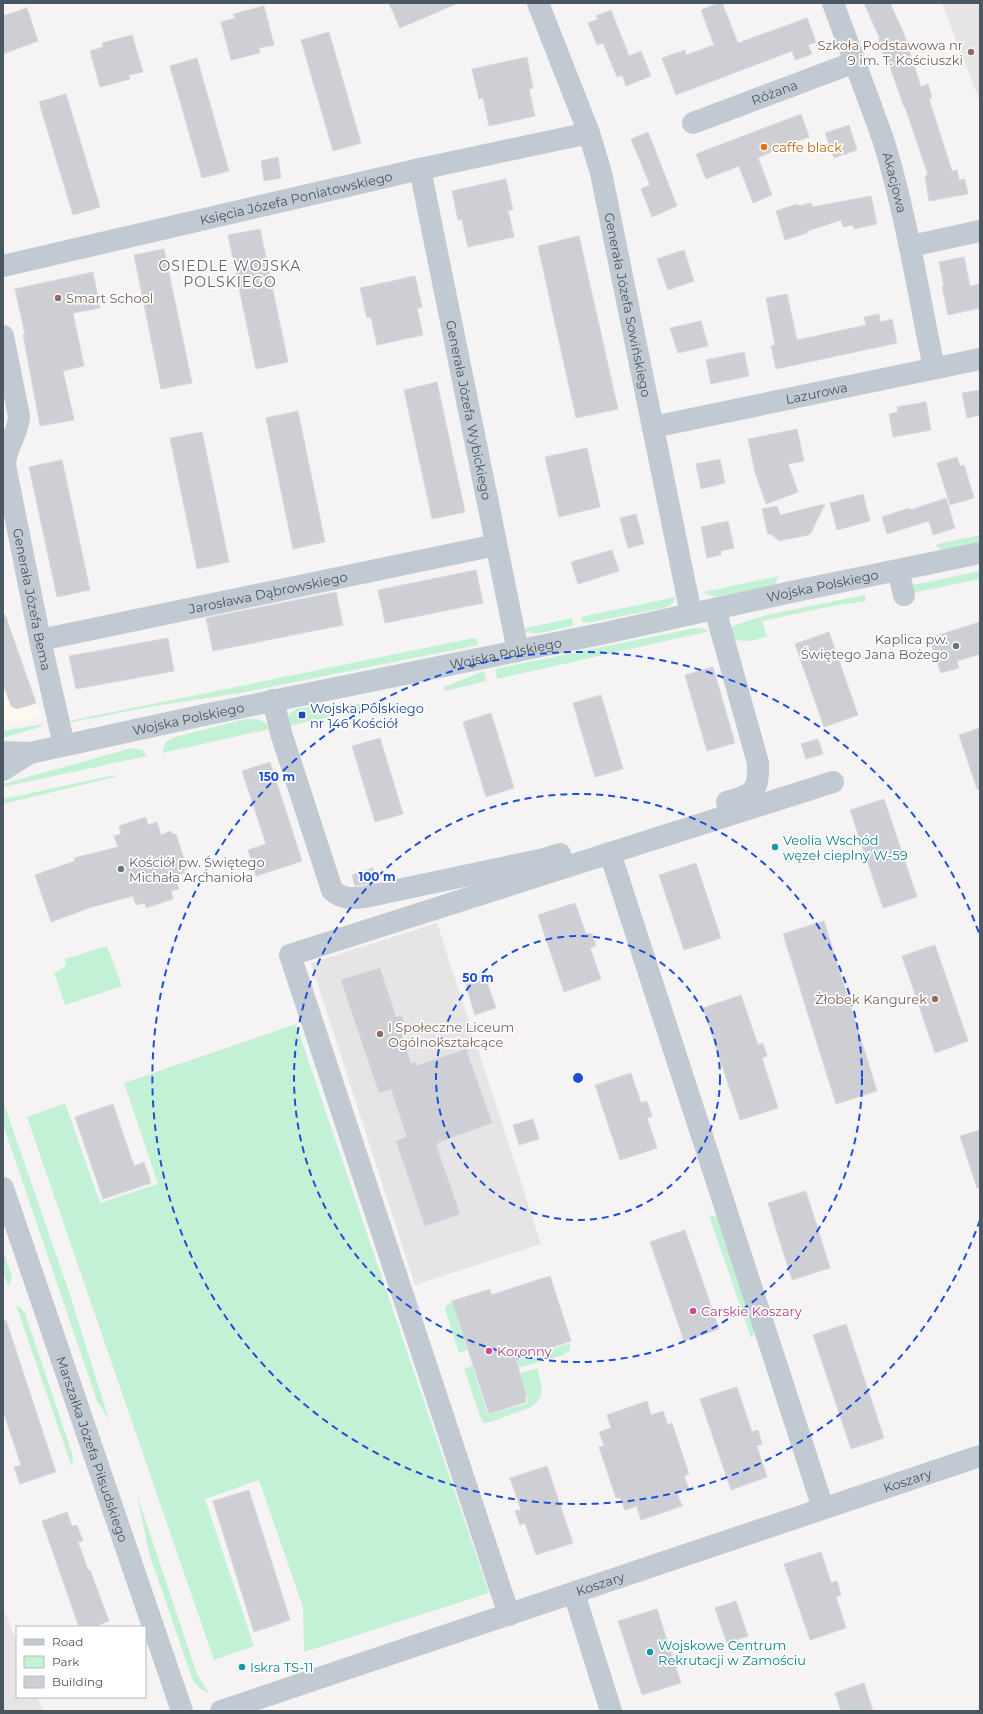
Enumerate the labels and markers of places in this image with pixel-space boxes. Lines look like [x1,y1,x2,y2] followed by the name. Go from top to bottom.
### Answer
[818,37,963,68] place label: Szkoła Podstawowa nr 9 im. T. Kościuszki
[966,47,976,57] marker: Szkoła Podstawowa nr 9 im. T. Kościuszki
[772,139,842,155] place label: caffe black
[759,142,769,152] marker: caffe black
[66,290,153,306] place label: Smart School
[53,293,63,303] marker: Smart School
[801,631,948,662] place label: Kaplica pw. Świętego Jana Bożego
[951,641,961,651] marker: Kaplica pw. Świętego Jana Bożego
[310,700,424,731] place label: Wojska Polskiego nr 146 Kościół
[297,710,307,720] marker: Wojska Polskiego nr 146 Kościół
[783,832,908,863] place label: Veolia Wschód węzeł cieplny W-59
[770,842,780,852] marker: Veolia Wschód węzeł cieplny W-59
[129,854,265,885] place label: Kościół pw. Świętego Michała Archanioła
[116,864,126,874] marker: Kościół pw. Świętego Michała Archanioła
[815,991,927,1007] place label: Żłobek Kangurek
[930,994,940,1004] marker: Żłobek Kangurek
[388,1019,514,1050] place label: I Społeczne Liceum Ogólnokształcące
[375,1029,385,1039] marker: I Społeczne Liceum Ogólnokształcące
[571,1071,585,1085] centre of rings
[701,1303,803,1319] place label: Carskie Koszary
[688,1306,698,1316] marker: Carskie Koszary
[497,1343,553,1359] place label: Koronny
[484,1346,494,1356] marker: Koronny
[658,1637,806,1668] place label: Wojskowe Centrum Rekrutacji w Zamościu
[645,1647,655,1657] marker: Wojskowe Centrum Rekrutacji w Zamościu
[250,1659,313,1675] place label: Iskra TS-11
[237,1662,247,1672] marker: Iskra TS-11

